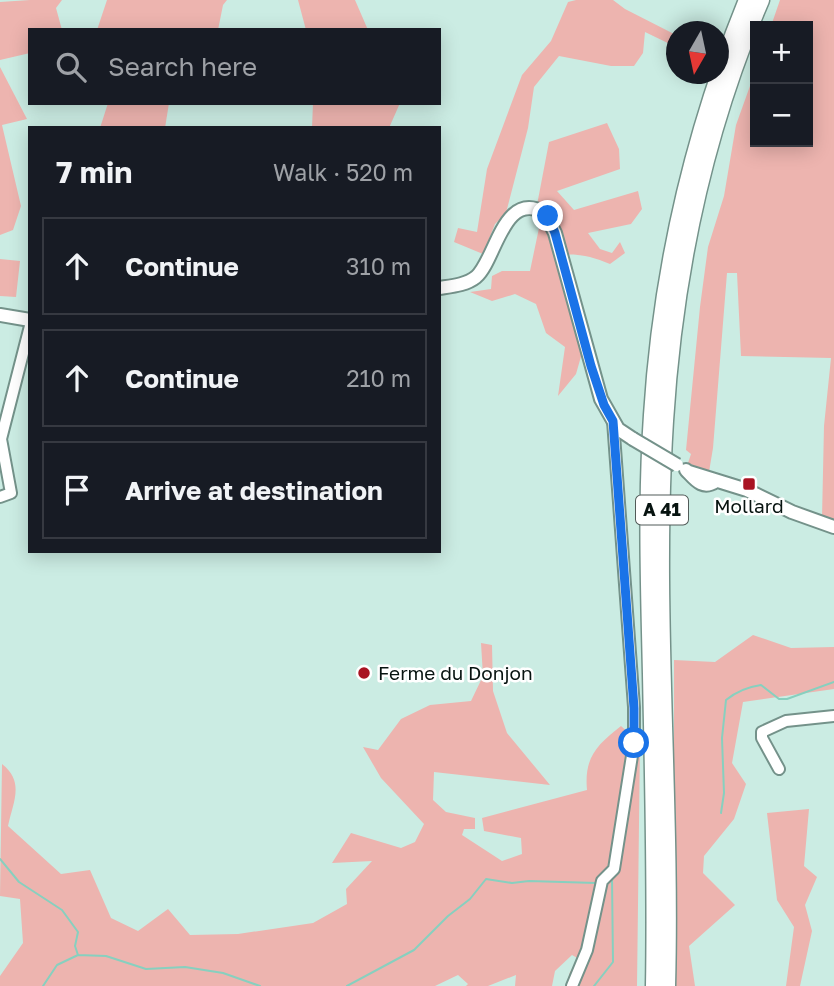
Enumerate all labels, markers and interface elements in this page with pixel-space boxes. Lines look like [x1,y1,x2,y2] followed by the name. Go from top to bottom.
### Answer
[666,21,729,84] north arrow
[750,21,813,147] map controls
[750,21,813,84] button: +
[28,28,441,105] search box
[52,48,90,86] icon: search
[108,51,257,82] text: Search here
[750,84,813,147] button: −
[56,154,132,190] text: 7 min
[273,158,413,186] text: Walk · 520 m
[532,200,563,231] route end
[58,247,96,285] icon: ahead
[125,251,239,282] text: Continue
[346,252,411,280] text: 310 m
[58,359,96,397] icon: ahead
[125,363,239,394] text: Continue
[346,364,411,392] text: 210 m
[58,471,96,509] icon: arrive
[125,475,383,506] text: Arrive at destination
[741,476,757,492] marker: Mollard
[714,494,784,517] place label: Mollard
[636,496,688,524] road number: A 41
[378,661,533,684] place label: Ferme du Donjon
[356,665,372,681] marker: Ferme du Donjon
[618,727,649,758] route start

